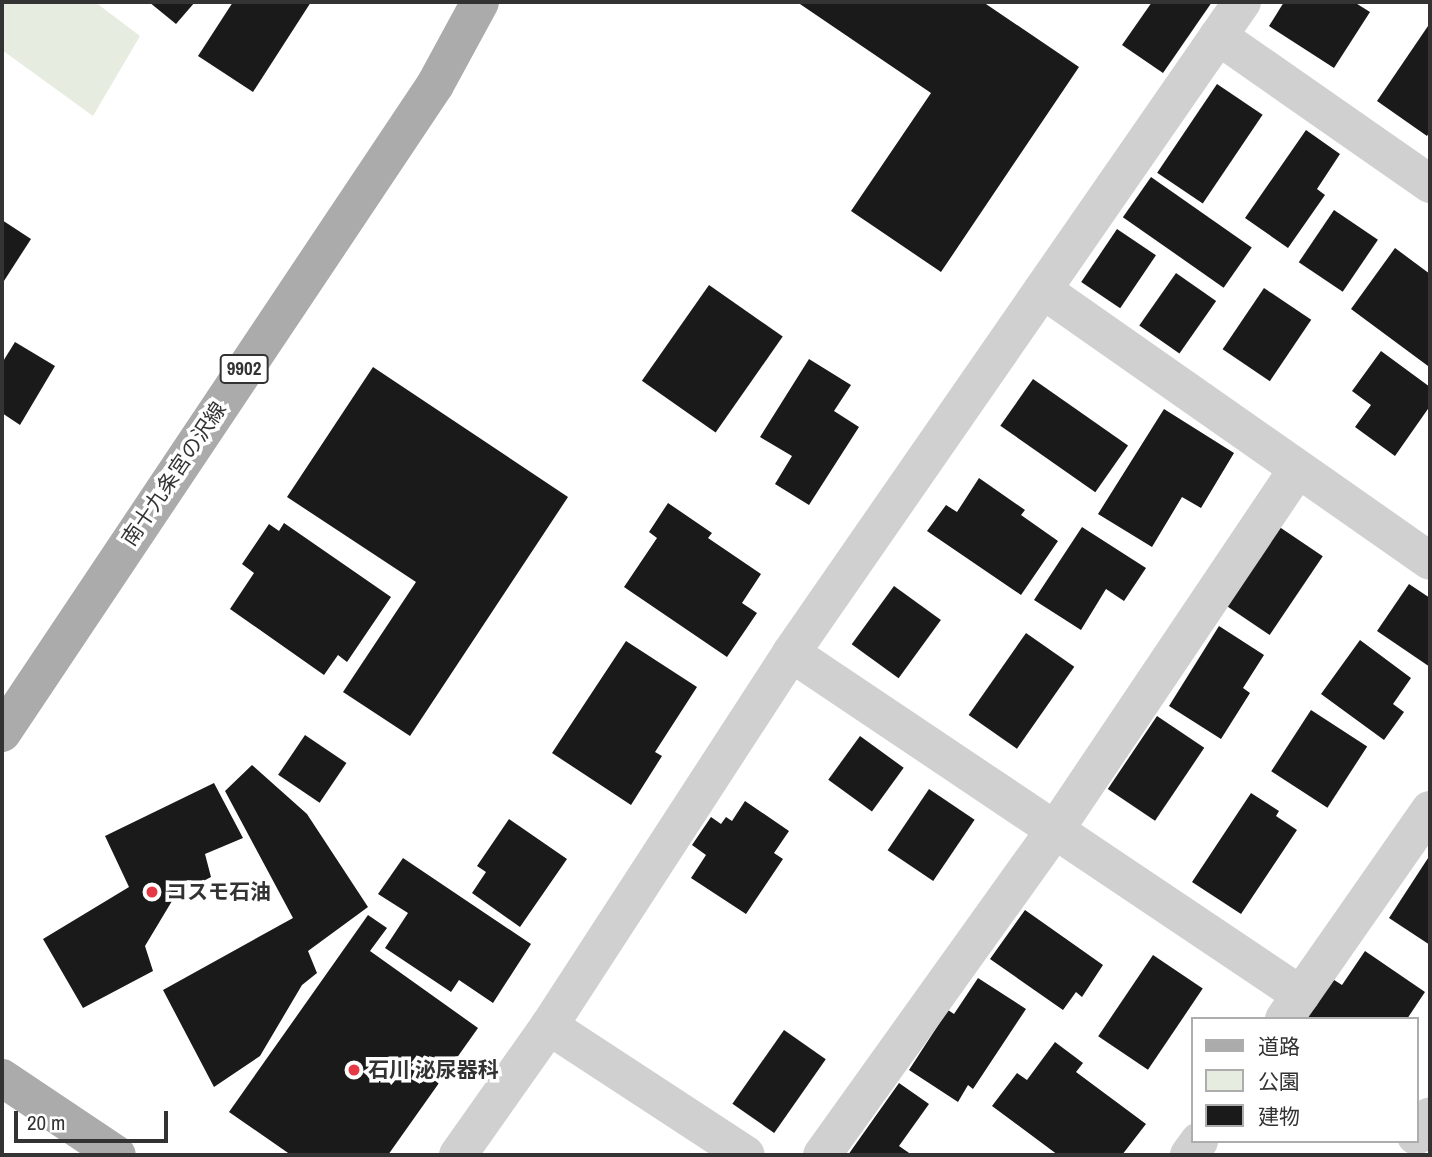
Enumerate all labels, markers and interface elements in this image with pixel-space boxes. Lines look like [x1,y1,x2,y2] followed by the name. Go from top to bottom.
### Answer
[219,354,268,384] road number: 9902
[117,397,231,551] street label: 南十九条宮の沢線
[166,879,271,905] place label: コスモ石油
[144,884,160,900] marker: コスモ石油
[1190,1017,1418,1143] legend
[1258,1032,1300,1061] text: 道路
[368,1057,499,1083] place label: 石川 泌尿器科
[346,1062,362,1078] marker: 石川 泌尿器科
[1258,1067,1300,1096] text: 公園
[18,1098,172,1142] scale bar
[1258,1102,1300,1131] text: 建物
[27,1108,65,1137] text: 20 m

